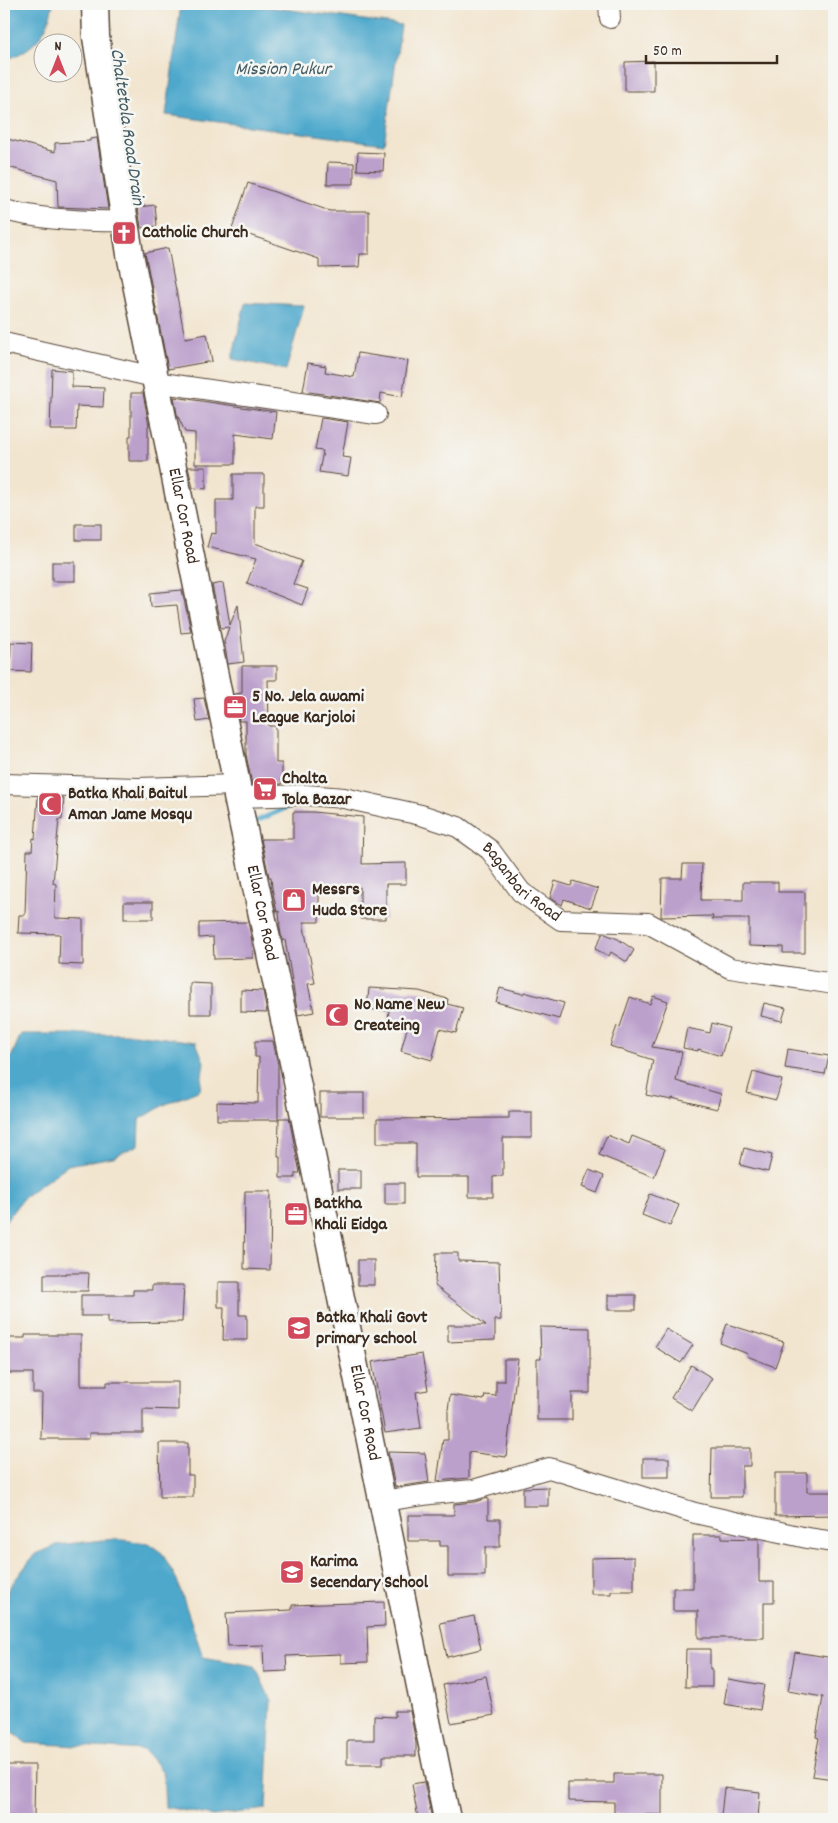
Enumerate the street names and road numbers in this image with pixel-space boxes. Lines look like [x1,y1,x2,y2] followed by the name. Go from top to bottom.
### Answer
[161,466,205,566] street label: Ellar Cor Road
[477,836,566,929] street label: Baganbari Road
[239,863,284,963] street label: Ellar Cor Road
[342,1362,386,1463] street label: Ellar Cor Road

